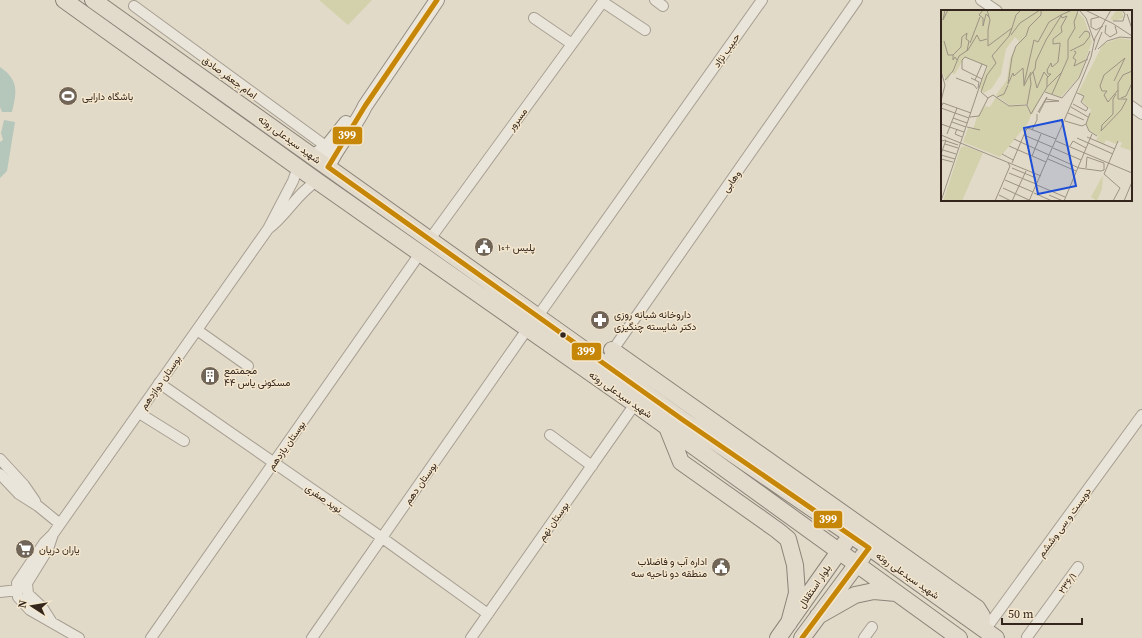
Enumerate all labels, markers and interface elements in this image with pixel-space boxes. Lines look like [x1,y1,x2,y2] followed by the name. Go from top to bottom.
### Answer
[941,10,1132,201] inset map
[710,30,743,70] street label: حبیب نژاد
[200,53,260,102] street label: امام جعفر صادق
[57,85,79,107] sports icon: باشگاه دارایی
[82,90,133,103] place label: باشگاه دارایی
[504,105,530,134] street label: مسرور
[256,112,324,167] street label: شهید سیدعلی روته
[332,126,363,145] line badge: 399
[338,128,356,143] text: 399
[719,168,744,195] street label: وهابی
[473,236,495,258] public building icon: پلیس +۱۰
[498,241,535,255] place label: پلیس +۱۰
[614,308,697,334] place label: داروخانه شبانه روزی دکتر شایسته چنگیزی
[589,309,611,331] pharmacy icon: داروخانه شبانه روزی دکتر شایسته چنگیزی
[558,330,568,340] unlabelled marker
[571,342,602,361] line badge: 399
[577,344,595,359] text: 399
[137,353,184,412] street label: بوستان دوازدهم
[224,364,290,389] place label: مجمتمع مسکونی یاس ۴۴
[199,365,221,387] building icon: مجمتمع مسکونی یاس ۴۴
[587,368,655,421] street label: شهید سیدعلی روته
[265,418,308,472] street label: بوستان یازدهم
[401,459,440,507] street label: بوستان دهم
[303,481,345,516] street label: نوید صفری
[1035,485,1094,560] street label: دویست و سی وششم
[535,499,572,543] street label: بوستان نهم
[813,510,843,529] line badge: 399
[819,512,837,527] text: 399
[14,538,36,560] supermarket icon: یاران دریان
[39,543,80,556] place label: یاران دریان
[874,549,942,602] street label: شهید سیدعلی روته
[631,555,707,580] place label: اداره آب و فاضلاب منطقه دو ناحیه سه
[710,556,732,578] public building icon: اداره آب و فاضلاب منطقه دو ناحیه سه
[795,562,834,611] street label: بلوار استقلال
[1055,570,1079,596] street label: ۲۳۶/۱
[12,586,52,626] north arrow
[15,599,31,610] text: N
[1002,600,1082,626] scale bar
[1008,606,1034,622] text: 50 m

